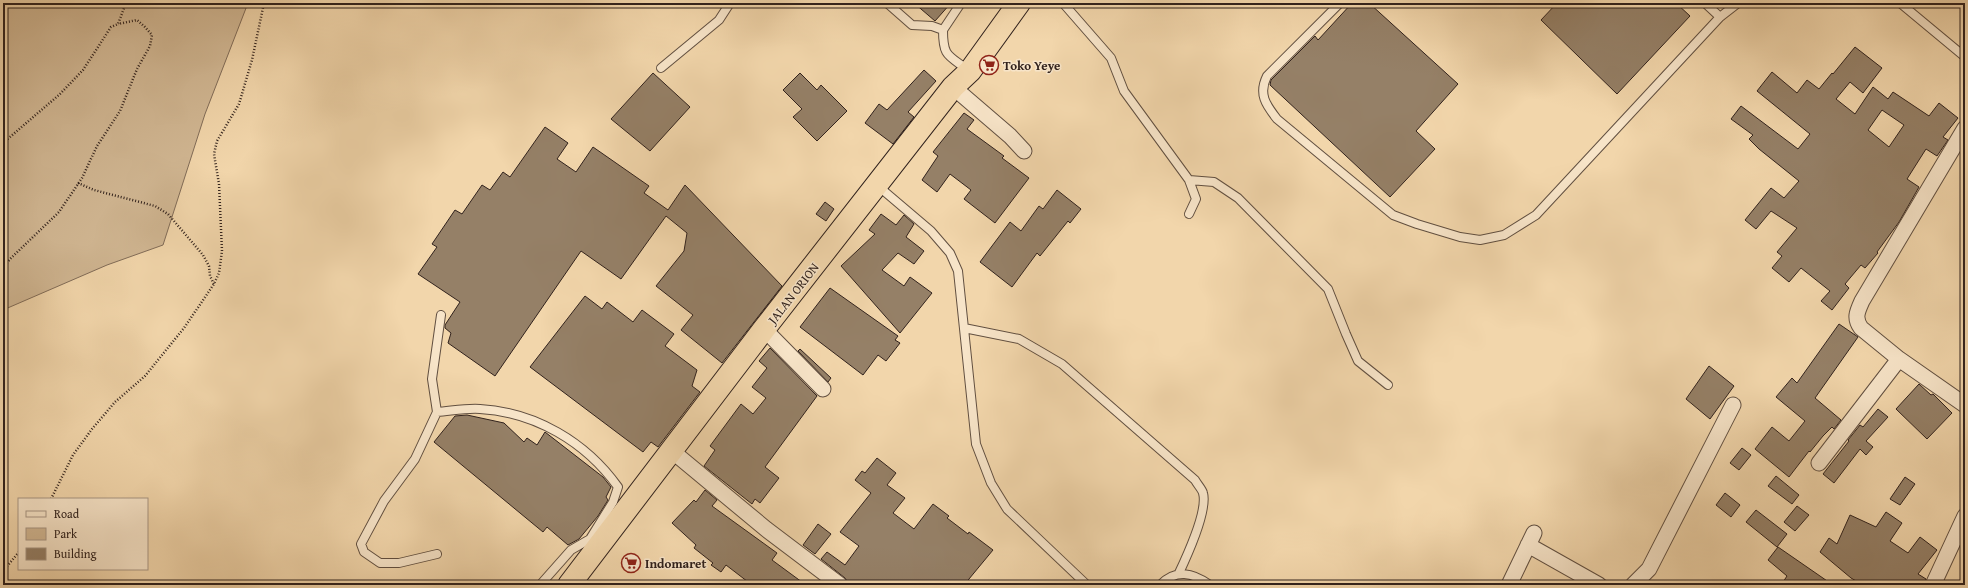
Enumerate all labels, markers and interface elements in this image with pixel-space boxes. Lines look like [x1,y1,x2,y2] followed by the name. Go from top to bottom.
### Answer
[978,54,1000,76] supermarket icon: Toko Yeye
[1003,56,1060,75] place label: Toko Yeye
[762,258,824,330] street label: JALAN ORION
[18,498,148,570] legend
[54,505,80,522] text: Road
[54,525,78,542] text: Park
[54,545,97,562] text: Building
[620,552,642,574] supermarket icon: Indomaret
[645,554,706,573] place label: Indomaret

